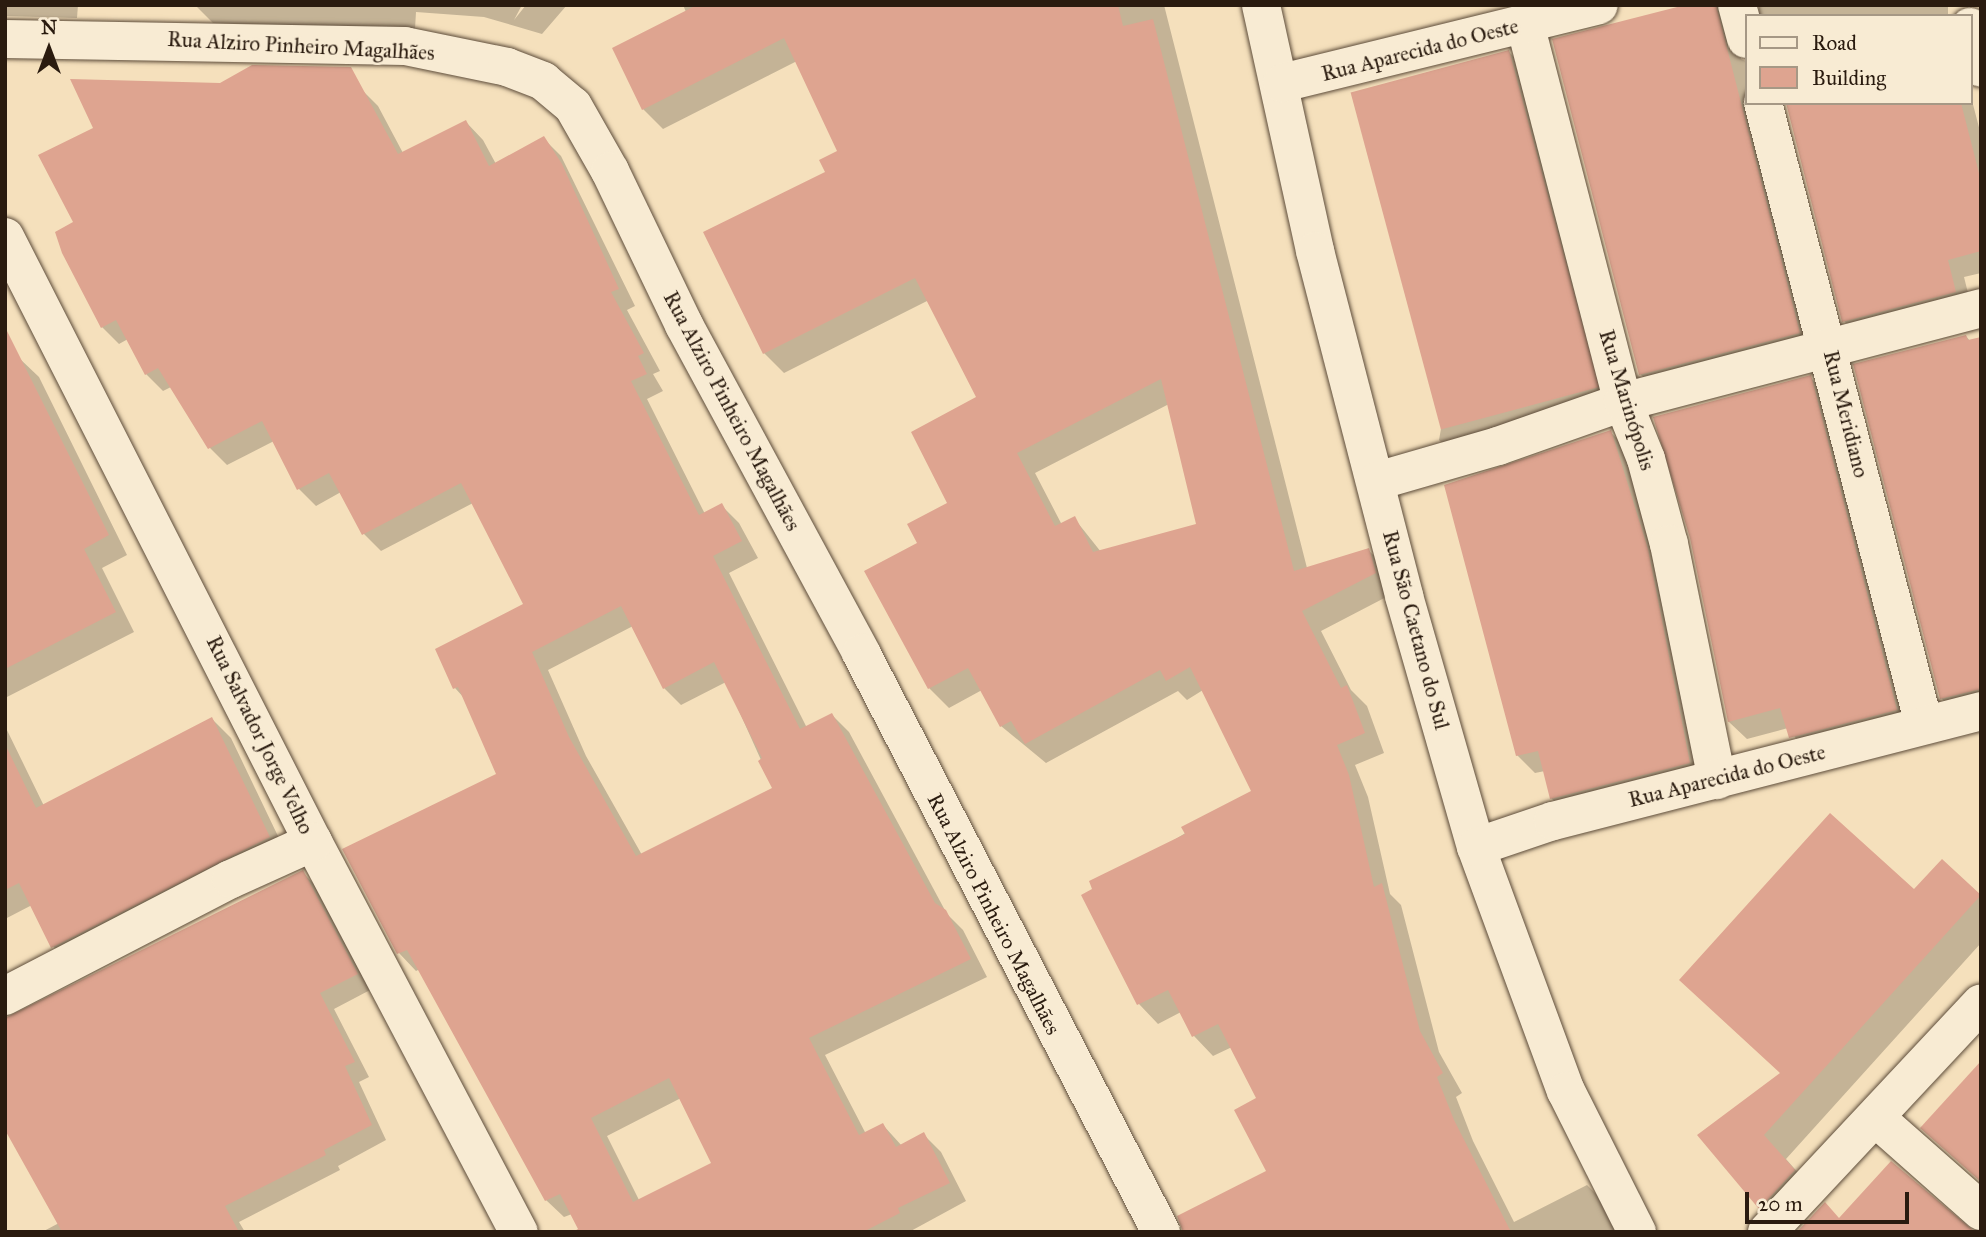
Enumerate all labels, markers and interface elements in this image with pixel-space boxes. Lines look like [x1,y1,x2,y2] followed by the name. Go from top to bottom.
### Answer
[1319,13,1521,87] street label: Rua Aparecida do Oeste
[14,14,84,84] north arrow
[1744,14,1972,105] legend
[41,16,57,39] text: N
[167,26,435,66] street label: Rua Alziro Pinheiro Magalhães
[1812,30,1857,56] text: Road
[1812,65,1886,91] text: Building
[658,287,806,535] street label: Rua Alziro Pinheiro Magalhães
[1594,327,1660,473] street label: Rua Marinópolis
[1818,348,1874,480] street label: Rua Meridiano
[1377,528,1455,732] street label: Rua São Caetano do Sul
[201,632,319,838] street label: Rua Salvador Jorge Velho
[1626,739,1828,813] street label: Rua Aparecida do Oeste
[922,789,1066,1039] street label: Rua Alziro Pinheiro Magalhães
[1748,1178,1912,1222] scale bar
[1758,1191,1803,1217] text: 20 m

